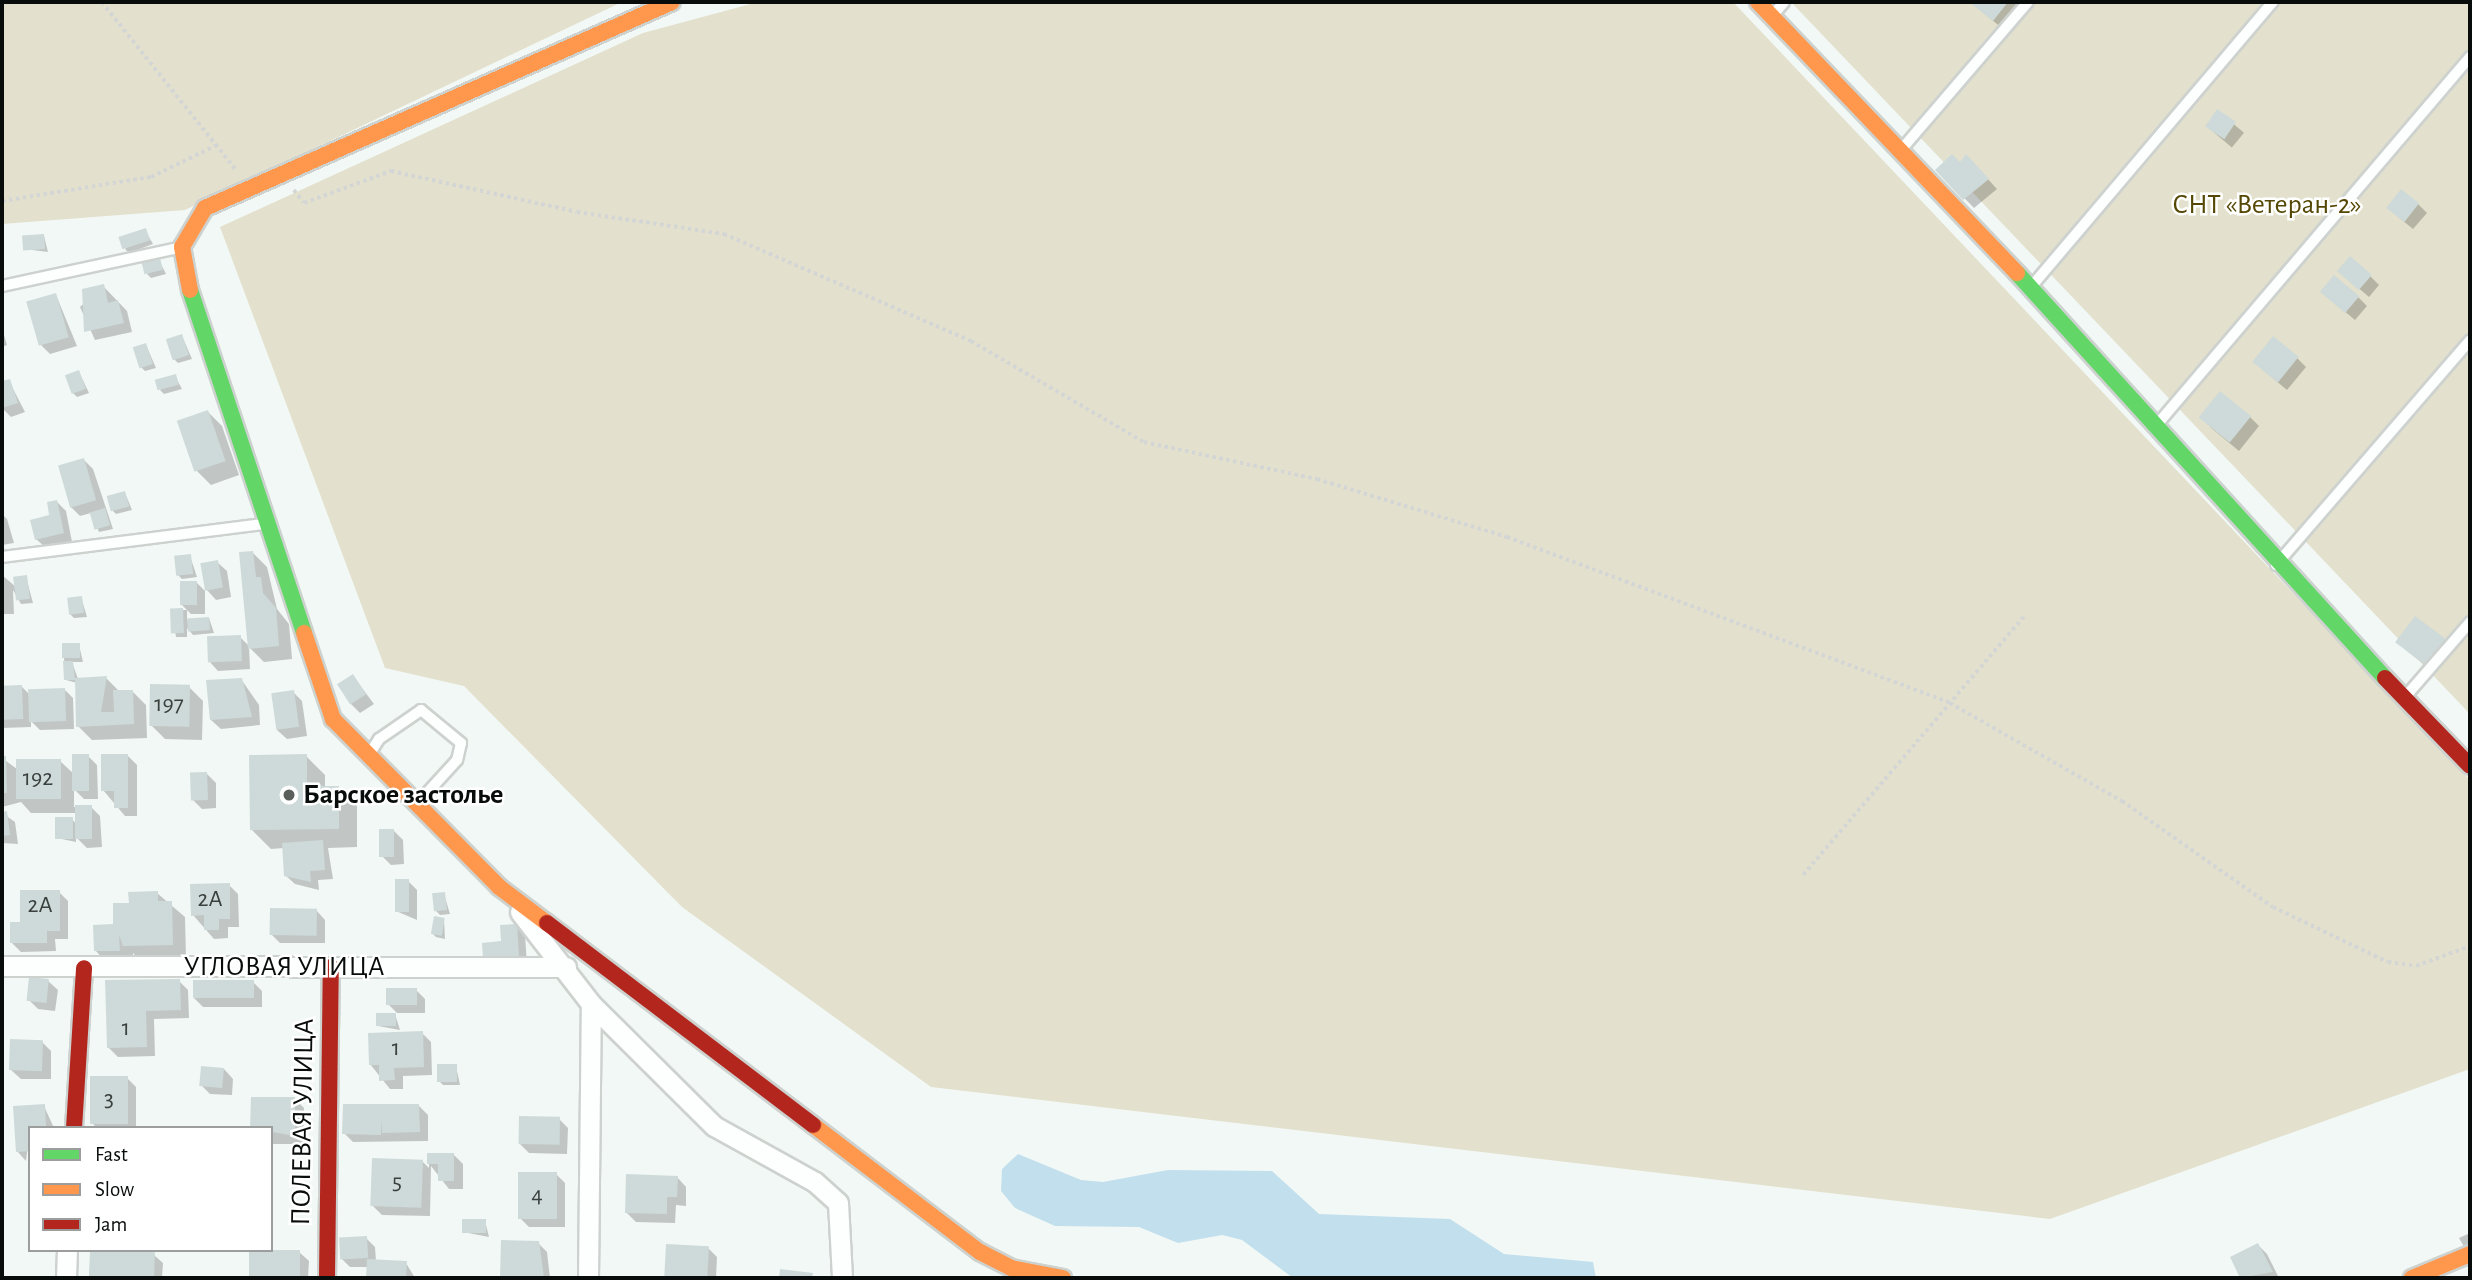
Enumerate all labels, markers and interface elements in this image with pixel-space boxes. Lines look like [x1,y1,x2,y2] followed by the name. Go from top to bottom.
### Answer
[2172,188,2362,222] park label: СНТ «Ветеран-2»
[154,691,184,719] house number: 197
[23,765,53,793] house number: 192
[303,778,503,812] place label: Барское застолье
[281,787,297,803] marker: Барское застолье
[197,886,223,914] house number: 2А
[27,892,53,920] house number: 2А
[184,950,384,984] street label: УГЛОВАЯ УЛИЦА
[122,1015,130,1043] house number: 1
[284,1018,322,1226] street label: ПОЛЕВАЯ УЛИЦА
[392,1035,400,1063] house number: 1
[104,1086,114,1114] house number: 3
[28,1126,273,1252] legend
[95,1144,128,1165] text: Fast
[392,1169,402,1197] house number: 5
[95,1179,134,1200] text: Slow
[531,1182,543,1210] house number: 4
[95,1214,127,1235] text: Jam

